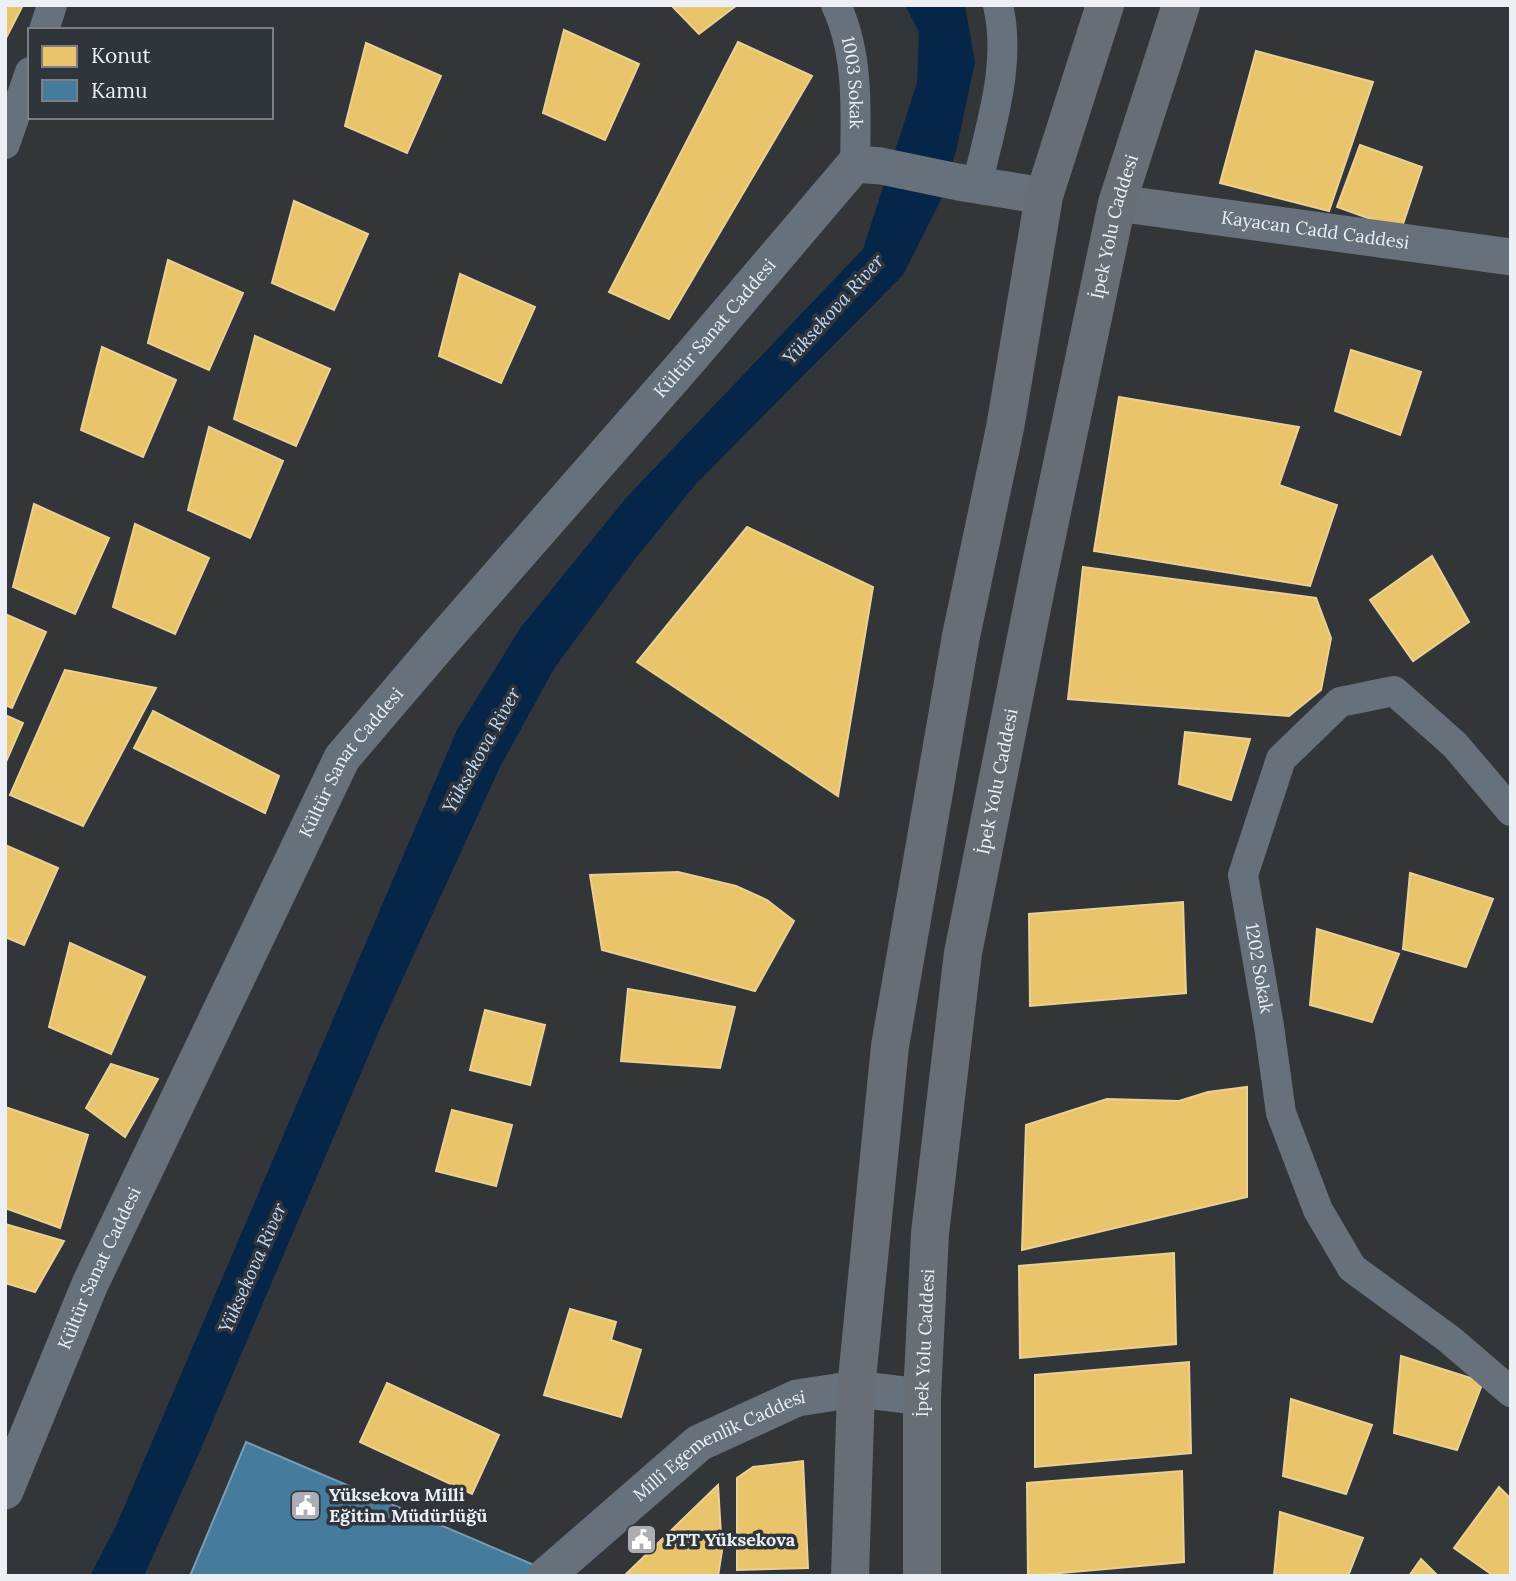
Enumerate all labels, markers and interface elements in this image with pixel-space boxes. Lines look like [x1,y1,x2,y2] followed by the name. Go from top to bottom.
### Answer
[28,28,273,119] legend
[837,34,868,129] street label: 1003 Sokak
[91,42,152,69] text: Konut
[91,77,148,104] text: Kamu
[1085,151,1143,301] street label: İpek Yolu Caddesi
[1220,205,1411,254] street label: Kayacan Cadd Caddesi
[777,249,889,369] water label: Yüksekova River
[649,254,780,402] street label: Kültür Sanat Caddesi
[294,683,408,841] street label: Kültür Sanat Caddesi
[437,683,526,817] water label: Yüksekova River
[971,706,1023,856] street label: İpek Yolu Caddesi
[1241,921,1279,1015] street label: 1202 Sokak
[52,1183,146,1353] street label: Kültür Sanat Caddesi
[213,1199,292,1337] water label: Yüksekova River
[910,1268,939,1417] street label: İpek Yolu Caddesi
[628,1385,807,1506] street label: Millî Egemenlik Caddesi
[329,1483,487,1527] place label: Yüksekova Milli Eğitim Müdürlüğü
[289,1488,323,1522] public building icon: Yüksekova Milli Eğitim Müdürlüğü
[625,1523,659,1557] public building icon: PTT Yüksekova
[665,1528,796,1551] place label: PTT Yüksekova

